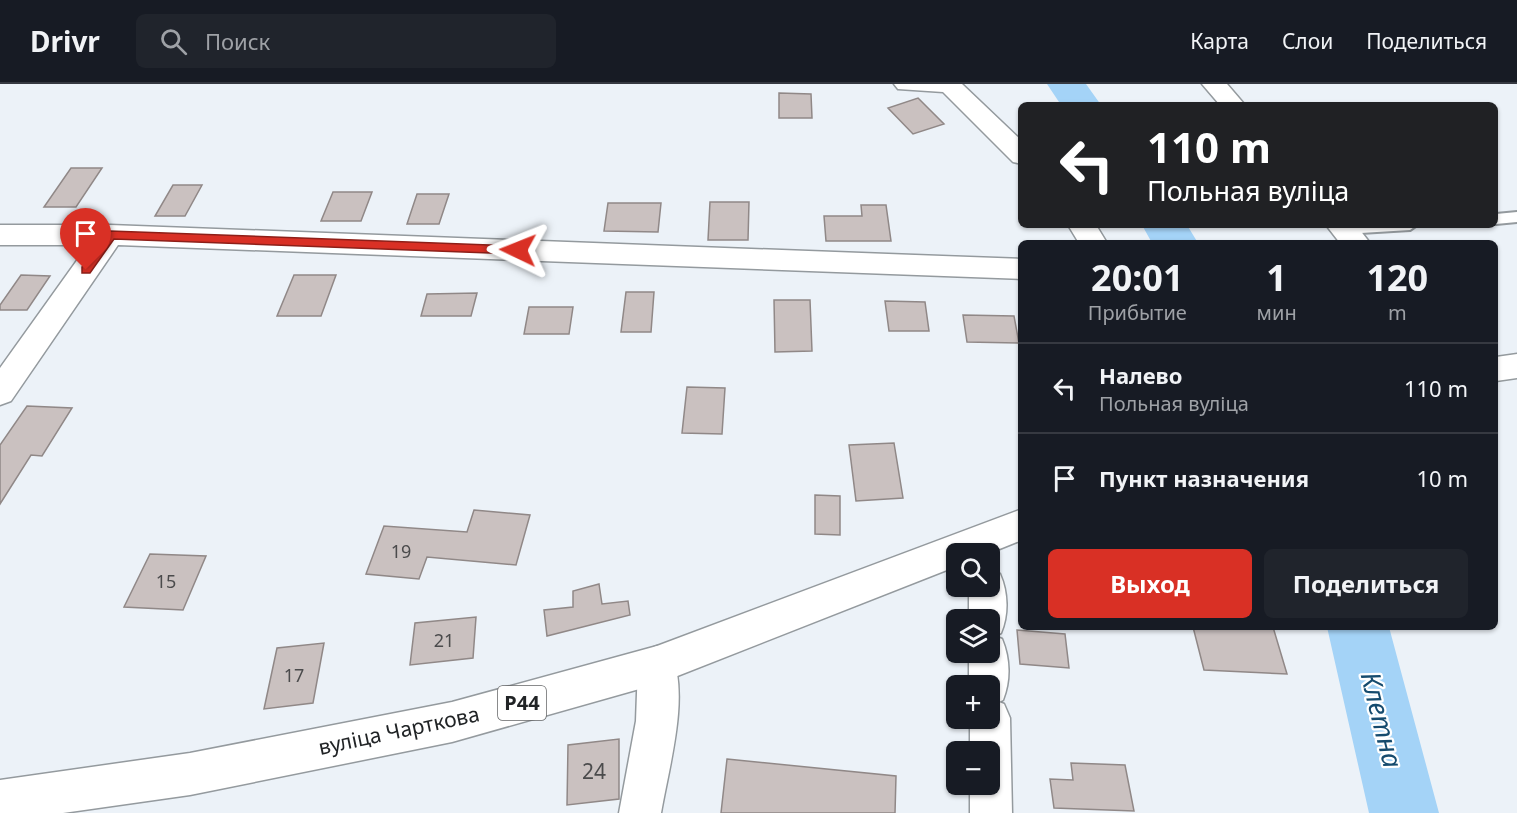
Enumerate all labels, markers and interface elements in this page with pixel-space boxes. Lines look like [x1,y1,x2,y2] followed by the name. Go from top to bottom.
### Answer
[136,14,556,68] search box
[30,22,100,60] text: Drivr
[157,25,190,58] icon: search
[205,26,270,56] text: Поиск
[1190,27,1249,55] text: Карта
[1282,27,1333,55] text: Слои
[1366,27,1487,55] text: Поделиться
[1147,118,1271,175] text: 110 m
[1048,126,1126,204] icon: left
[1147,172,1349,209] text: Польная вуліца
[60,208,111,270] pin
[69,217,102,250] icon: arrive
[486,218,550,282] position arrow
[1091,253,1184,302] text: 20:01
[1266,253,1287,302] text: 1
[1366,253,1428,302] text: 120
[1088,299,1187,326] text: Прибытие
[1257,299,1297,326] text: мин
[1388,299,1407,326] text: m
[1099,360,1182,390] text: Налево
[1048,372,1081,405] icon: left
[1404,373,1468,403] text: 110 m
[1099,390,1249,417] text: Польная вуліца
[1048,462,1081,495] icon: arrive
[1099,463,1309,493] text: Пункт назначения
[1417,463,1468,493] text: 10 m
[391,539,411,563] house number: 19
[946,543,1000,795] map controls
[946,543,1000,597] button: search
[1048,549,1252,618] button: Выход
[1264,549,1468,618] button: Поделиться
[156,569,176,593] house number: 15
[946,609,1000,663] button: layers
[434,628,454,652] house number: 21
[284,663,304,687] house number: 17
[1353,668,1412,772] water label: Клетна
[946,675,1000,729] button: +
[498,686,546,720] road number: Р44
[316,699,482,761] street label: вуліца Чарткова
[946,741,1000,795] button: −
[582,757,606,785] house number: 24

